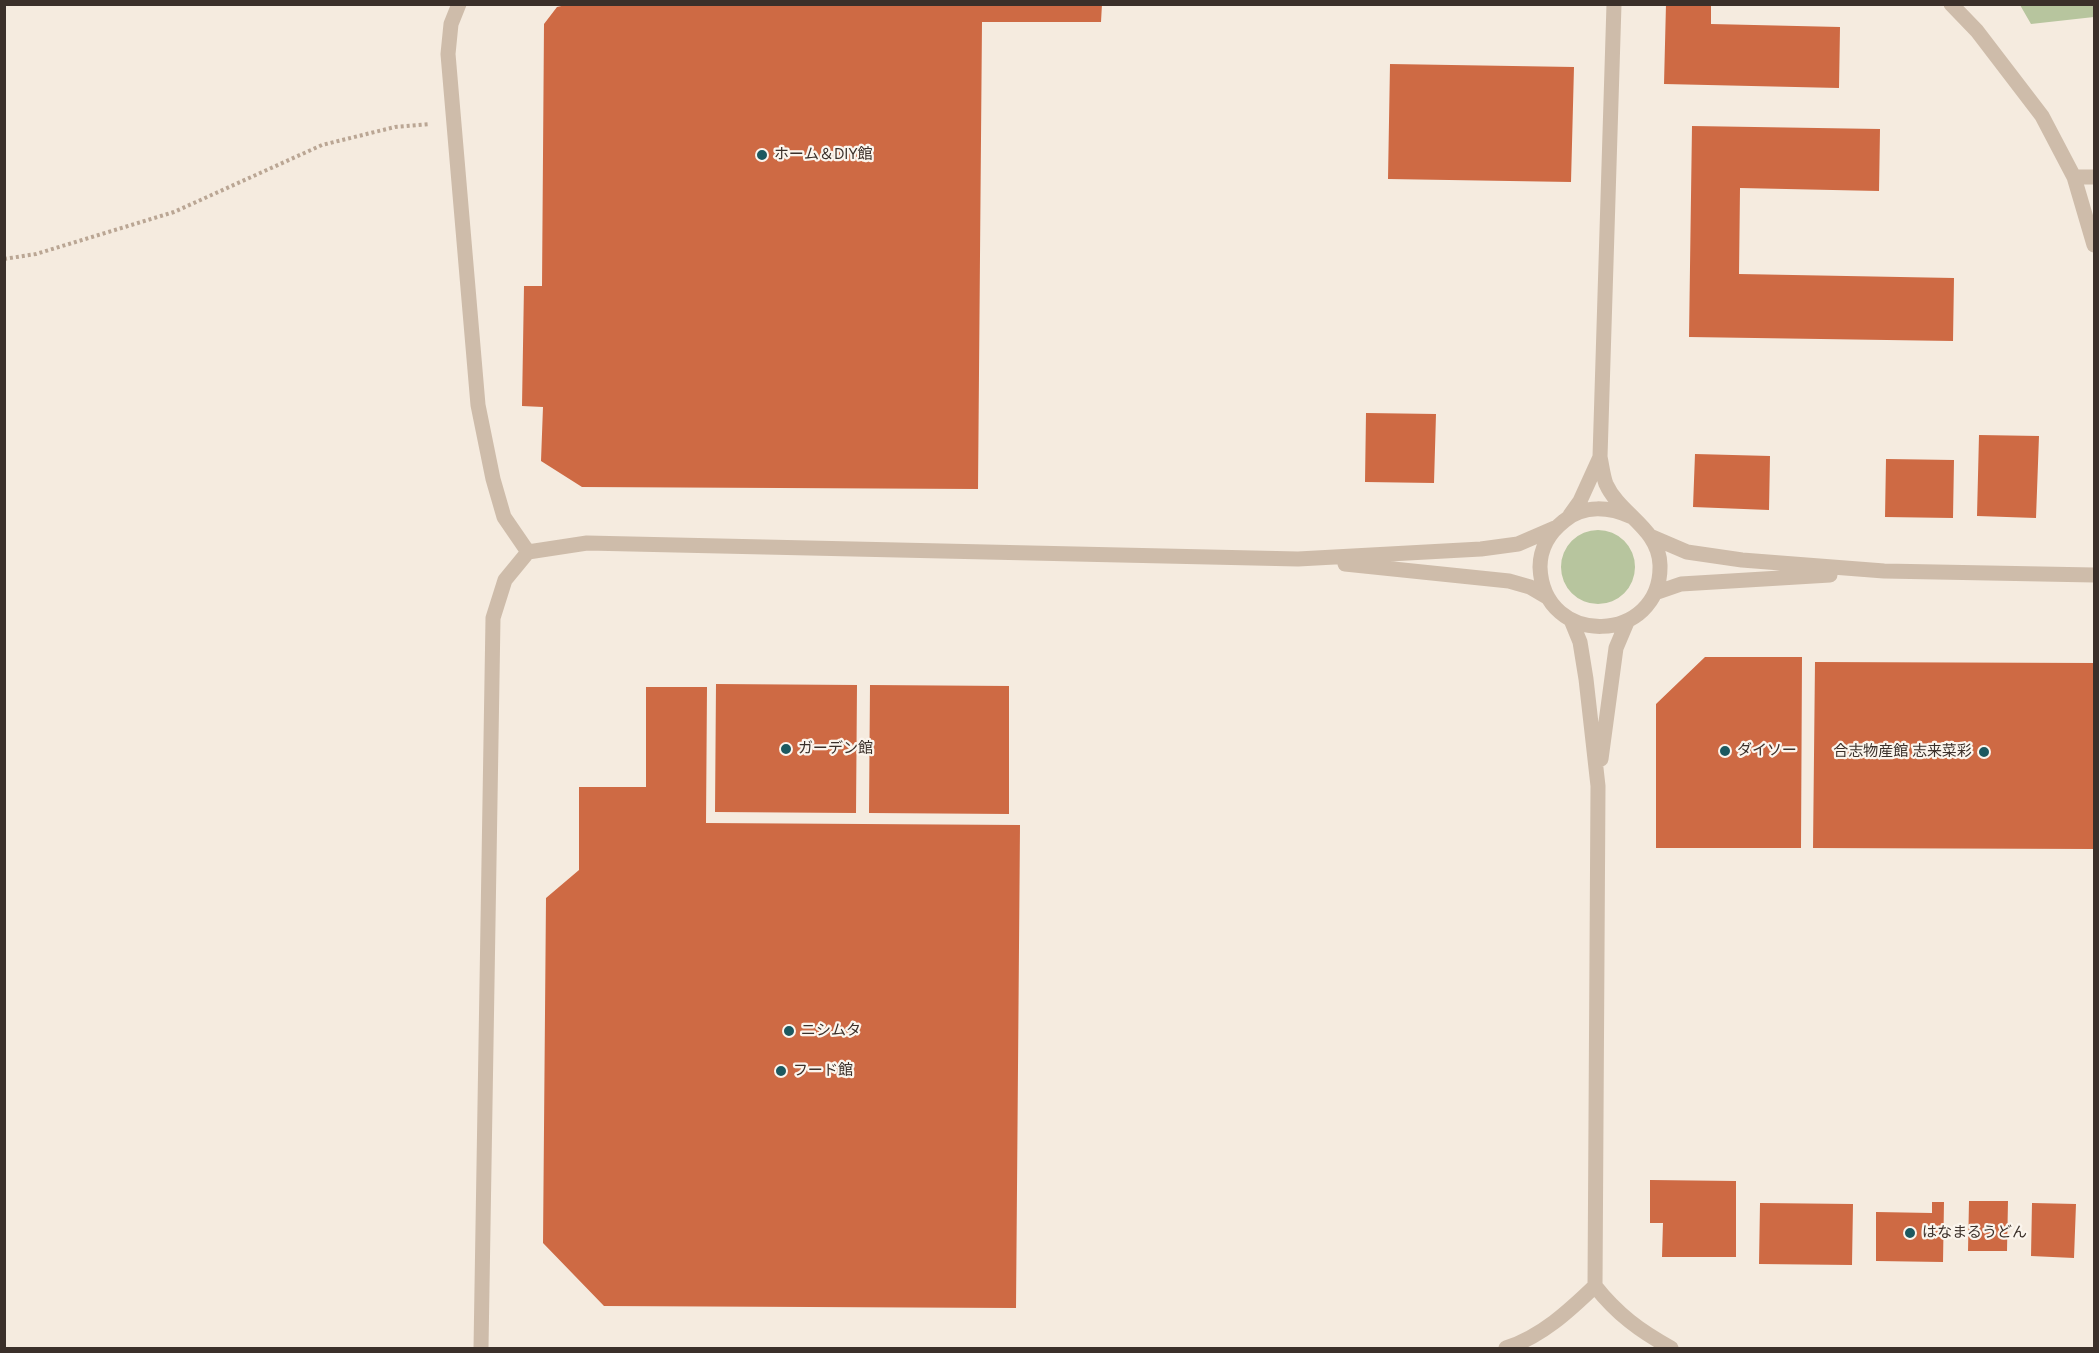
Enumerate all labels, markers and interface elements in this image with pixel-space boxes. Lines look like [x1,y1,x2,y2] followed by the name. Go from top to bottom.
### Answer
[774,146,872,164] place label: ホーム＆DIY館
[755,148,769,162] marker: ホーム＆DIY館
[798,740,873,758] place label: ガーデン館
[779,742,793,756] marker: ガーデン館
[1737,742,1797,760] place label: ダイソー
[1833,743,1972,761] place label: 合志物産館 志来菜彩
[1718,744,1732,758] marker: ダイソー
[1977,745,1991,759] marker: 合志物産館 志来菜彩
[801,1022,861,1040] place label: ニシムタ
[782,1024,796,1038] marker: ニシムタ
[793,1062,853,1080] place label: フード館
[774,1064,788,1078] marker: フード館
[1922,1224,2027,1242] place label: はなまるうどん
[1903,1226,1917,1240] marker: はなまるうどん

